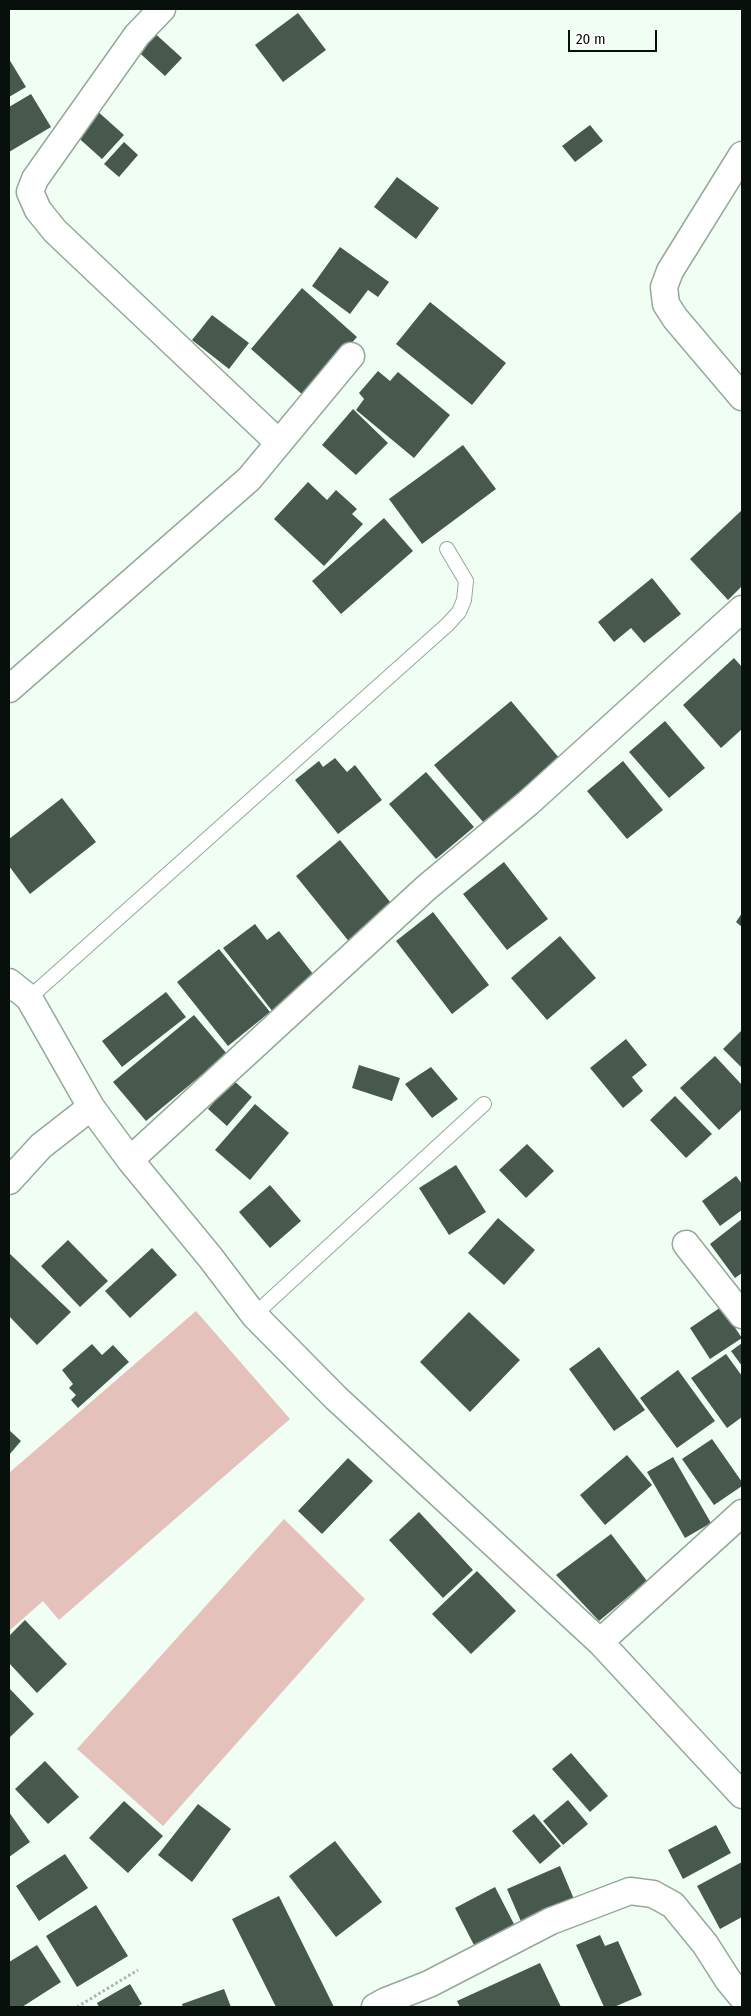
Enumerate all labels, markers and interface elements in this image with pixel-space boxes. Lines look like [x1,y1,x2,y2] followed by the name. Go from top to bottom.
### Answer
[571,20,660,52] scale bar
[576,30,606,48] text: 20 m

